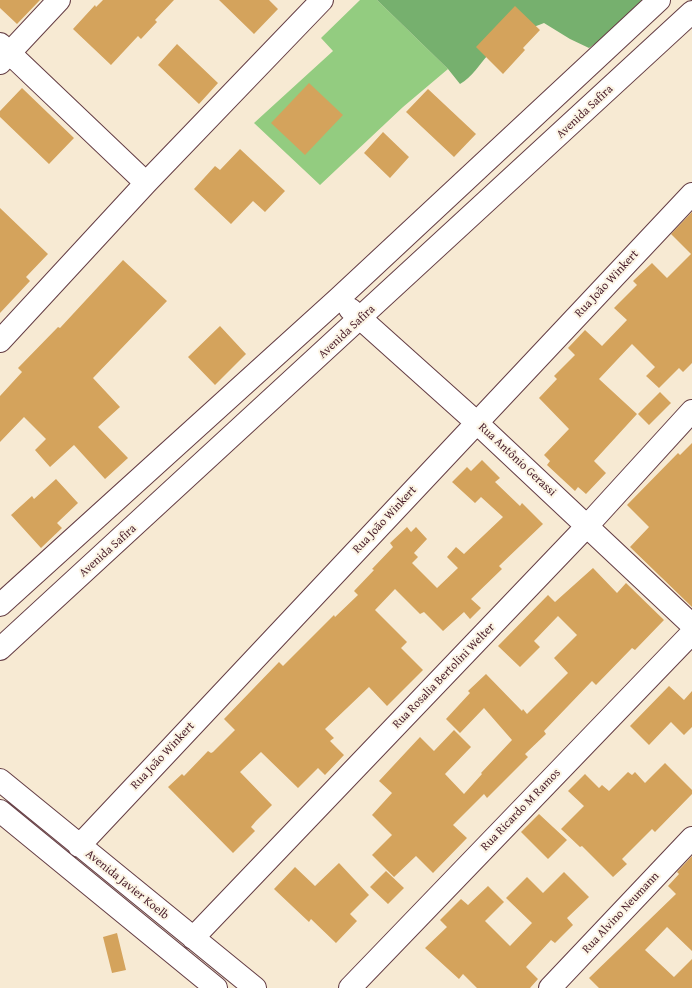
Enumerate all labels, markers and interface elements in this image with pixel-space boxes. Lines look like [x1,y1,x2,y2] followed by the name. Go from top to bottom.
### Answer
[554,82,616,142] street label: Avenida Safira
[572,247,642,321] street label: Rua João Winkert
[316,302,378,362] street label: Avenida Safira
[475,420,559,500] street label: Rua Antônio Gerassi
[350,483,420,557] street label: Rua João Winkert
[76,522,140,580] street label: Avenida Safira
[390,620,498,732] street label: Rua Rosalia Bertolini Welter
[128,719,198,793] street label: Rua João Winkert
[478,766,564,854] street label: Rua Ricardo M Ramos
[82,847,172,923] street label: Avenida Javier Koelb
[580,869,662,957] street label: Rua Alvino Neumann

